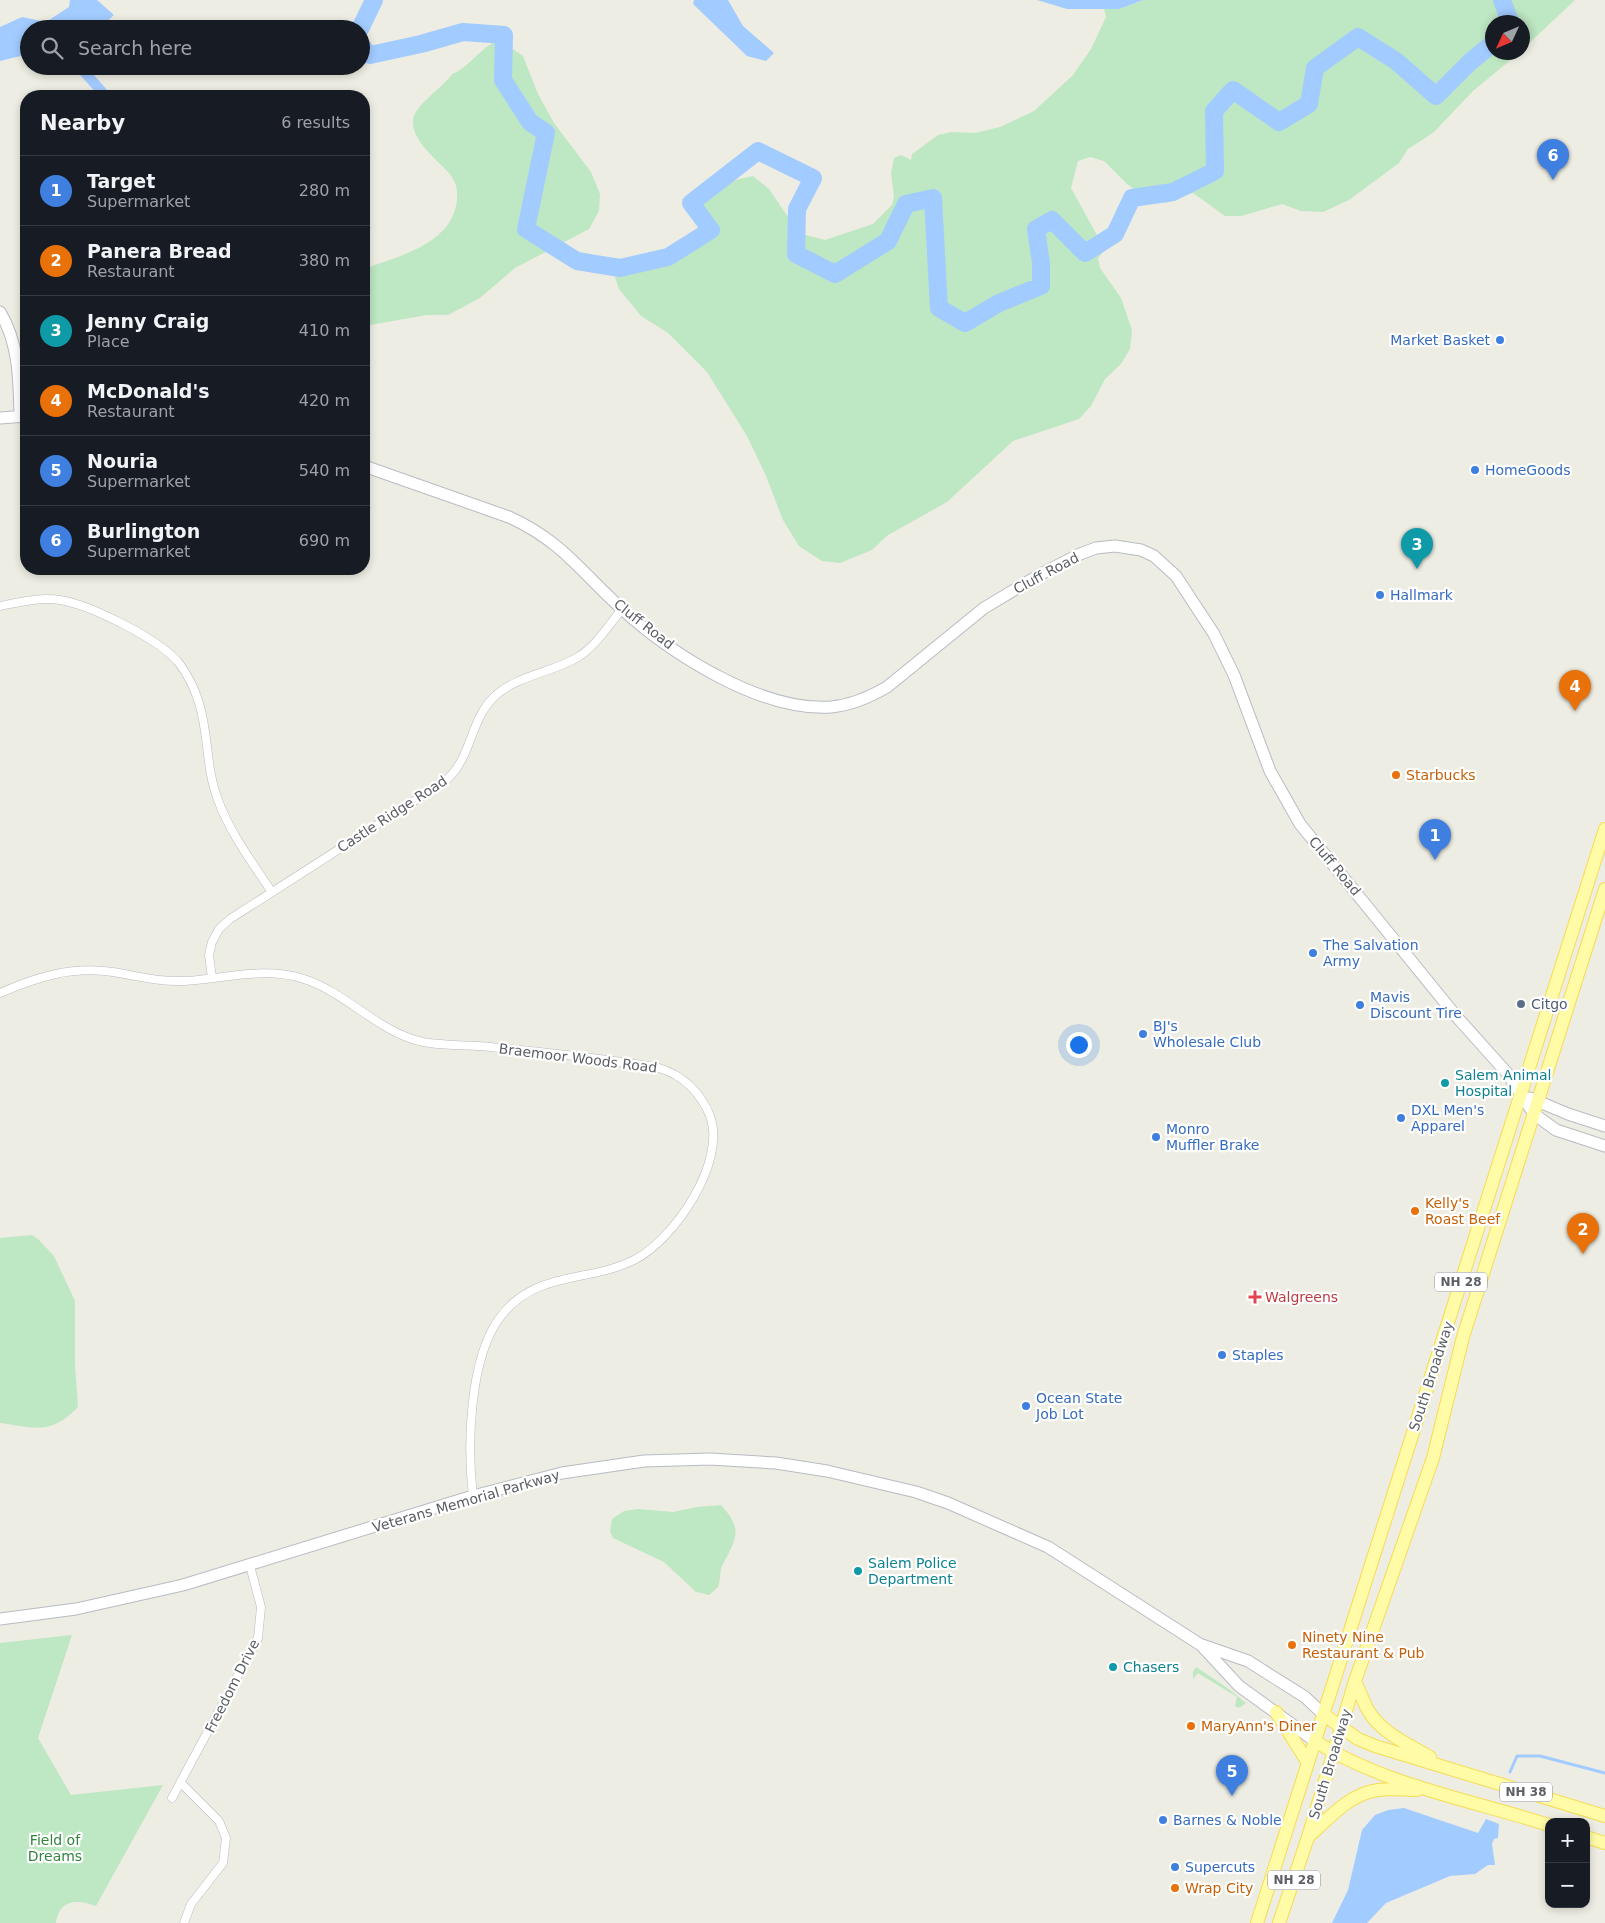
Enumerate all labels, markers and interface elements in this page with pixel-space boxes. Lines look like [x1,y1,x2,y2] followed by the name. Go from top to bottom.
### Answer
[1485,15,1530,60] north arrow
[20,20,370,75] search box
[38,34,66,62] icon: search
[78,37,192,59] text: Search here
[40,111,125,135] text: Nearby
[281,113,350,132] text: 6 results
[1537,139,1569,180] pin: 6
[87,170,155,192] text: Target
[50,181,62,200] text: 1
[299,181,350,200] text: 280 m
[87,192,190,211] text: Supermarket
[87,240,232,262] text: Panera Bread
[50,251,62,270] text: 2
[299,251,350,270] text: 380 m
[87,262,175,281] text: Restaurant
[87,310,209,332] text: Jenny Craig
[50,321,62,340] text: 3
[299,321,350,340] text: 410 m
[87,332,130,351] text: Place
[1390,332,1491,348] place label: Market Basket
[1494,334,1506,346] marker: Market Basket
[87,380,210,402] text: McDonald's
[50,391,62,410] text: 4
[299,391,350,410] text: 420 m
[87,402,175,421] text: Restaurant
[87,450,158,472] text: Nouria
[50,461,62,480] text: 5
[299,461,350,480] text: 540 m
[1485,462,1571,478] place label: HomeGoods
[1469,464,1481,476] marker: HomeGoods
[87,472,190,491] text: Supermarket
[87,520,200,542] text: Burlington
[1401,528,1433,569] pin: 3
[50,531,62,550] text: 6
[299,531,350,550] text: 690 m
[87,542,190,561] text: Supermarket
[1011,549,1081,597] street label: Cluff Road
[1390,587,1454,603] place label: Hallmark
[1374,589,1386,601] marker: Hallmark
[611,596,677,652] street label: Cluff Road
[1559,670,1591,711] pin: 4
[1406,767,1476,783] place label: Starbucks
[1390,769,1402,781] marker: Starbucks
[334,773,450,855] street label: Castle Ridge Road
[1419,819,1451,860] pin: 1
[1306,833,1364,899] street label: Cluff Road
[1322,937,1419,969] place label: The Salvation Army
[1307,947,1319,959] marker: The Salvation Army
[1370,989,1462,1021] place label: Mavis Discount Tire
[1531,996,1568,1012] place label: Citgo
[1515,998,1527,1010] marker: Citgo
[1354,999,1366,1011] marker: Mavis Discount Tire
[1153,1018,1261,1050] place label: BJ's Wholesale Club
[1137,1028,1149,1040] marker: BJ's Wholesale Club
[1066,1032,1092,1058] your location
[498,1040,658,1076] street label: Braemoor Woods Road
[1455,1067,1552,1099] place label: Salem Animal Hospital
[1439,1077,1451,1089] marker: Salem Animal Hospital
[1411,1102,1484,1134] place label: DXL Men's Apparel
[1395,1112,1407,1124] marker: DXL Men's Apparel
[1166,1121,1259,1153] place label: Monro Muffler Brake
[1150,1131,1162,1143] marker: Monro Muffler Brake
[1425,1195,1501,1227] place label: Kelly's Roast Beef
[1409,1205,1421,1217] marker: Kelly's Roast Beef
[1567,1213,1599,1254] pin: 2
[1435,1272,1487,1291] road number: NH 28
[1265,1289,1338,1305] place label: Walgreens
[1249,1291,1261,1303] marker: Walgreens
[1406,1319,1456,1433] street label: South Broadway
[1232,1347,1284,1363] place label: Staples
[1216,1349,1228,1361] marker: Staples
[1035,1390,1122,1422] place label: Ocean State Job Lot
[1020,1400,1032,1412] marker: Ocean State Job Lot
[370,1467,562,1535] street label: Veterans Memorial Parkway
[868,1555,957,1587] place label: Salem Police Department
[852,1565,864,1577] marker: Salem Police Department
[1302,1629,1425,1661] place label: Ninety Nine Restaurant & Pub
[202,1637,262,1735] street label: Freedom Drive
[1286,1639,1298,1651] marker: Ninety Nine Restaurant & Pub
[1123,1659,1179,1675] place label: Chasers
[1107,1661,1119,1673] marker: Chasers
[1306,1707,1354,1821] street label: South Broadway
[1201,1718,1317,1734] place label: MaryAnn's Diner
[1185,1720,1197,1732] marker: MaryAnn's Diner
[1216,1755,1248,1796] pin: 5
[1500,1782,1552,1801] road number: NH 38
[1173,1812,1282,1828] place label: Barnes & Noble
[1157,1814,1169,1826] marker: Barnes & Noble
[1545,1818,1590,1908] map controls
[1545,1818,1590,1863] button: +
[28,1832,82,1864] park label: Field of Dreams
[1185,1859,1255,1875] place label: Supercuts
[1169,1861,1181,1873] marker: Supercuts
[1545,1863,1590,1908] button: −
[1268,1870,1320,1890] road number: NH 28
[1185,1880,1253,1896] place label: Wrap City
[1169,1882,1181,1894] marker: Wrap City

